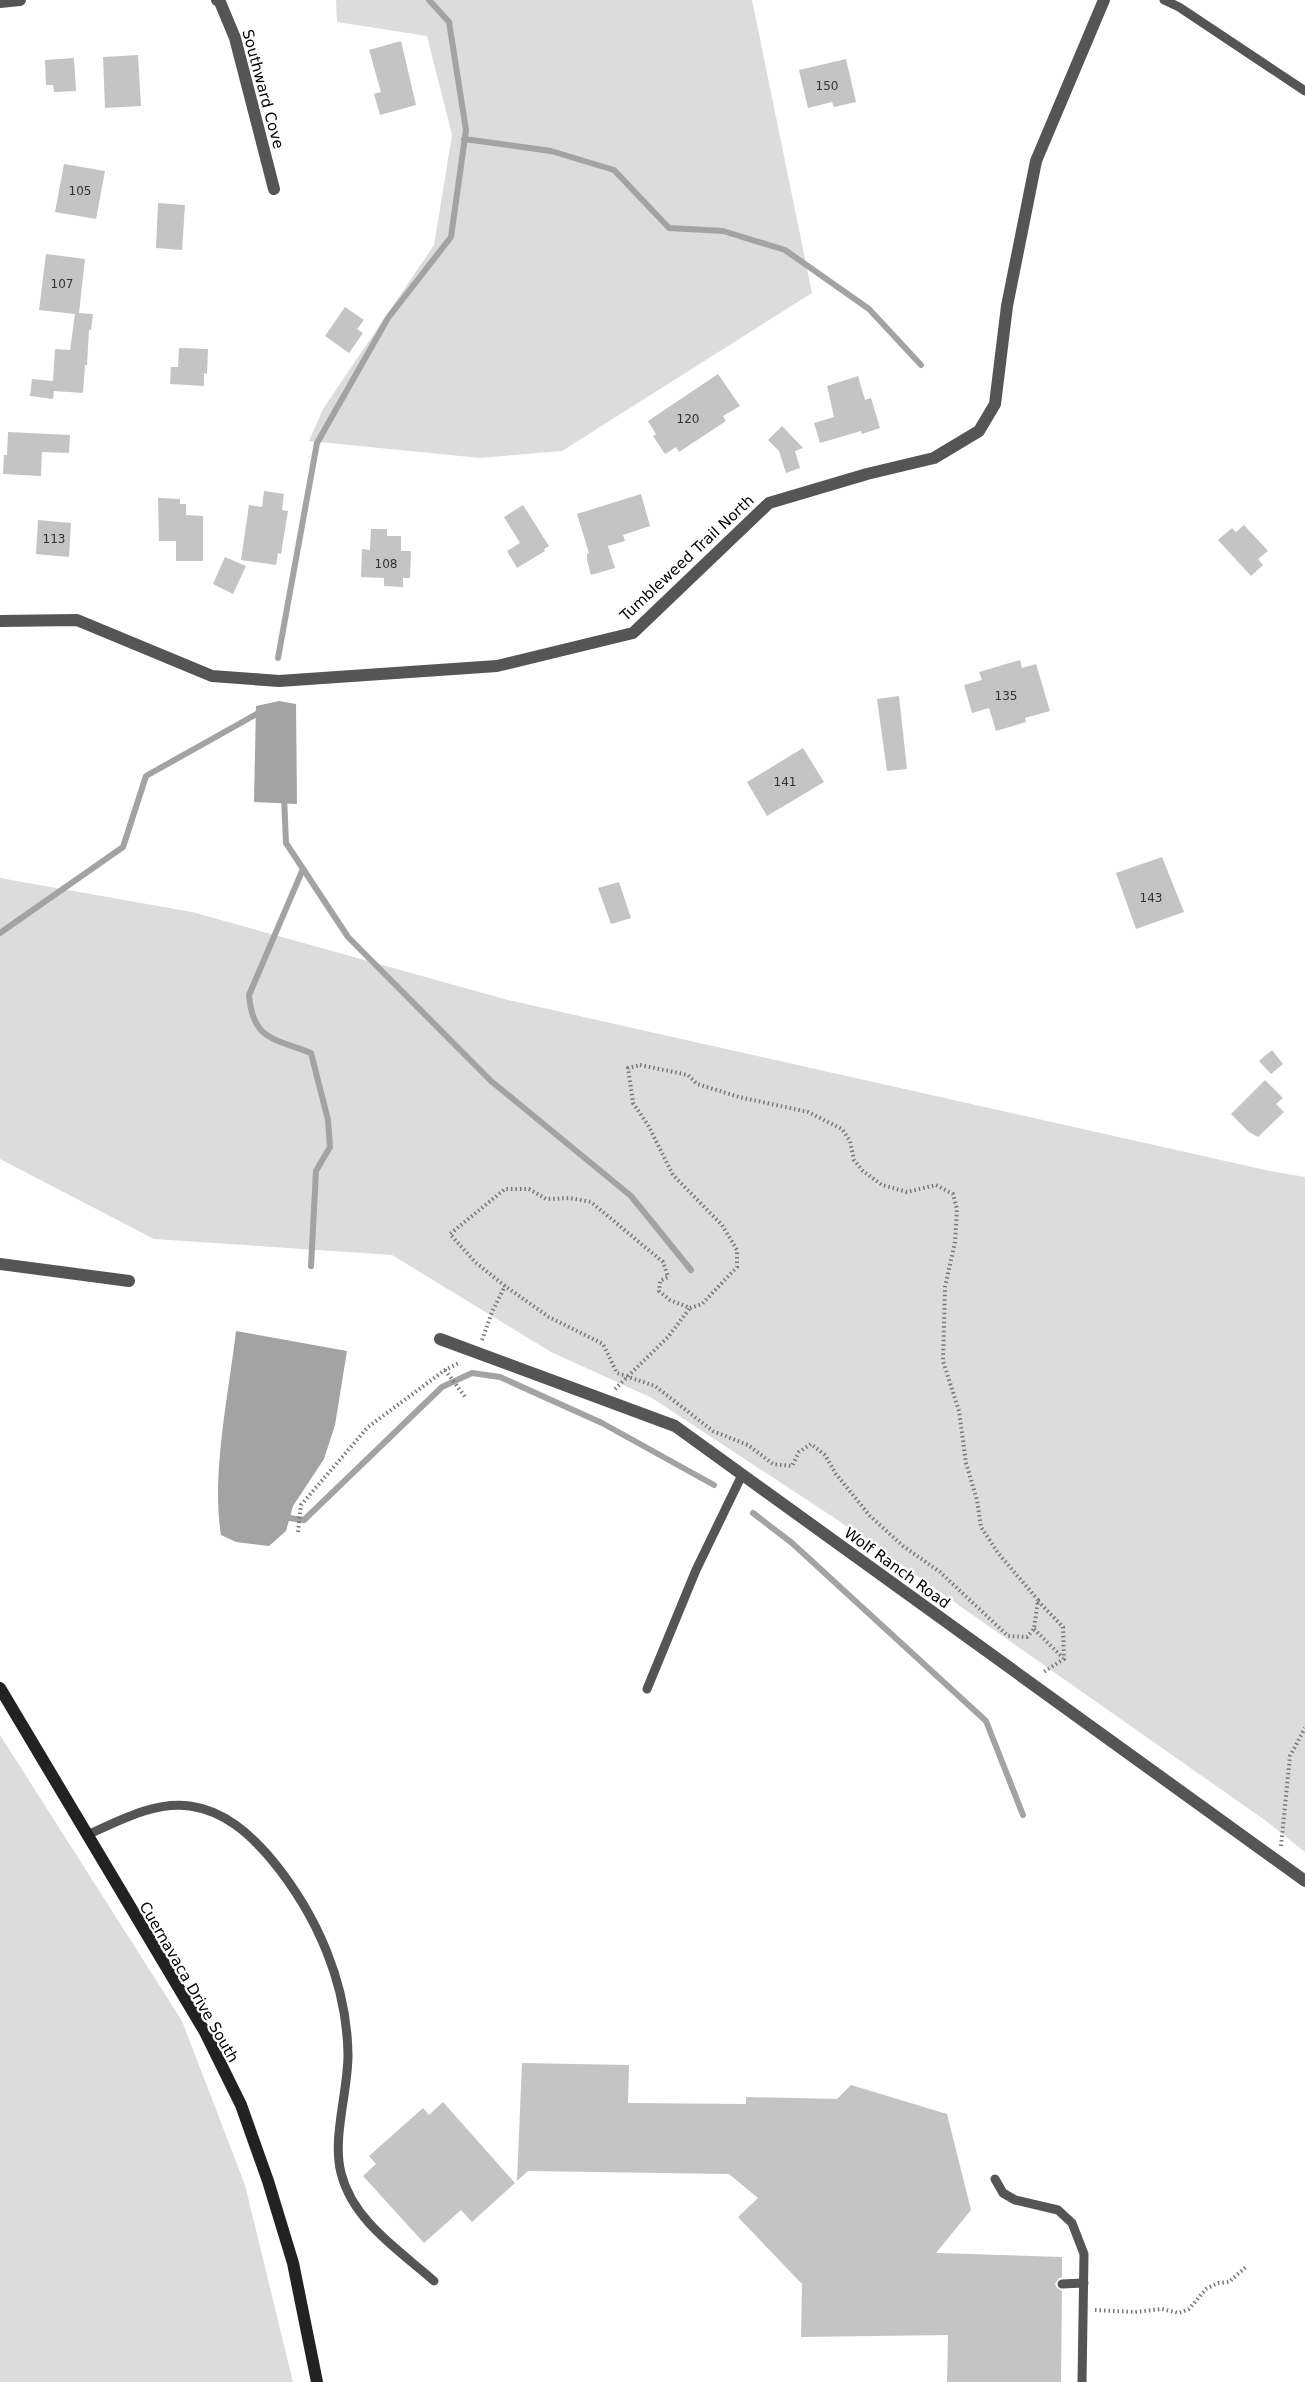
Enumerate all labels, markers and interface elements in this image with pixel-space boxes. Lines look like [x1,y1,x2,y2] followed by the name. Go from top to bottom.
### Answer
[238,27,288,151] street label: Southward Cove
[816,79,838,93] house number: 150
[69,184,91,198] house number: 105
[51,277,73,291] house number: 107
[677,412,699,426] house number: 120
[616,491,758,625] street label: Tumbleweed Trail North
[43,532,65,546] house number: 113
[375,557,397,571] house number: 108
[995,689,1017,703] house number: 135
[774,775,796,789] house number: 141
[1140,891,1162,905] house number: 143
[841,1524,953,1612] street label: Wolf Ranch Road
[136,1898,242,2066] street label: Cuernavaca Drive South

